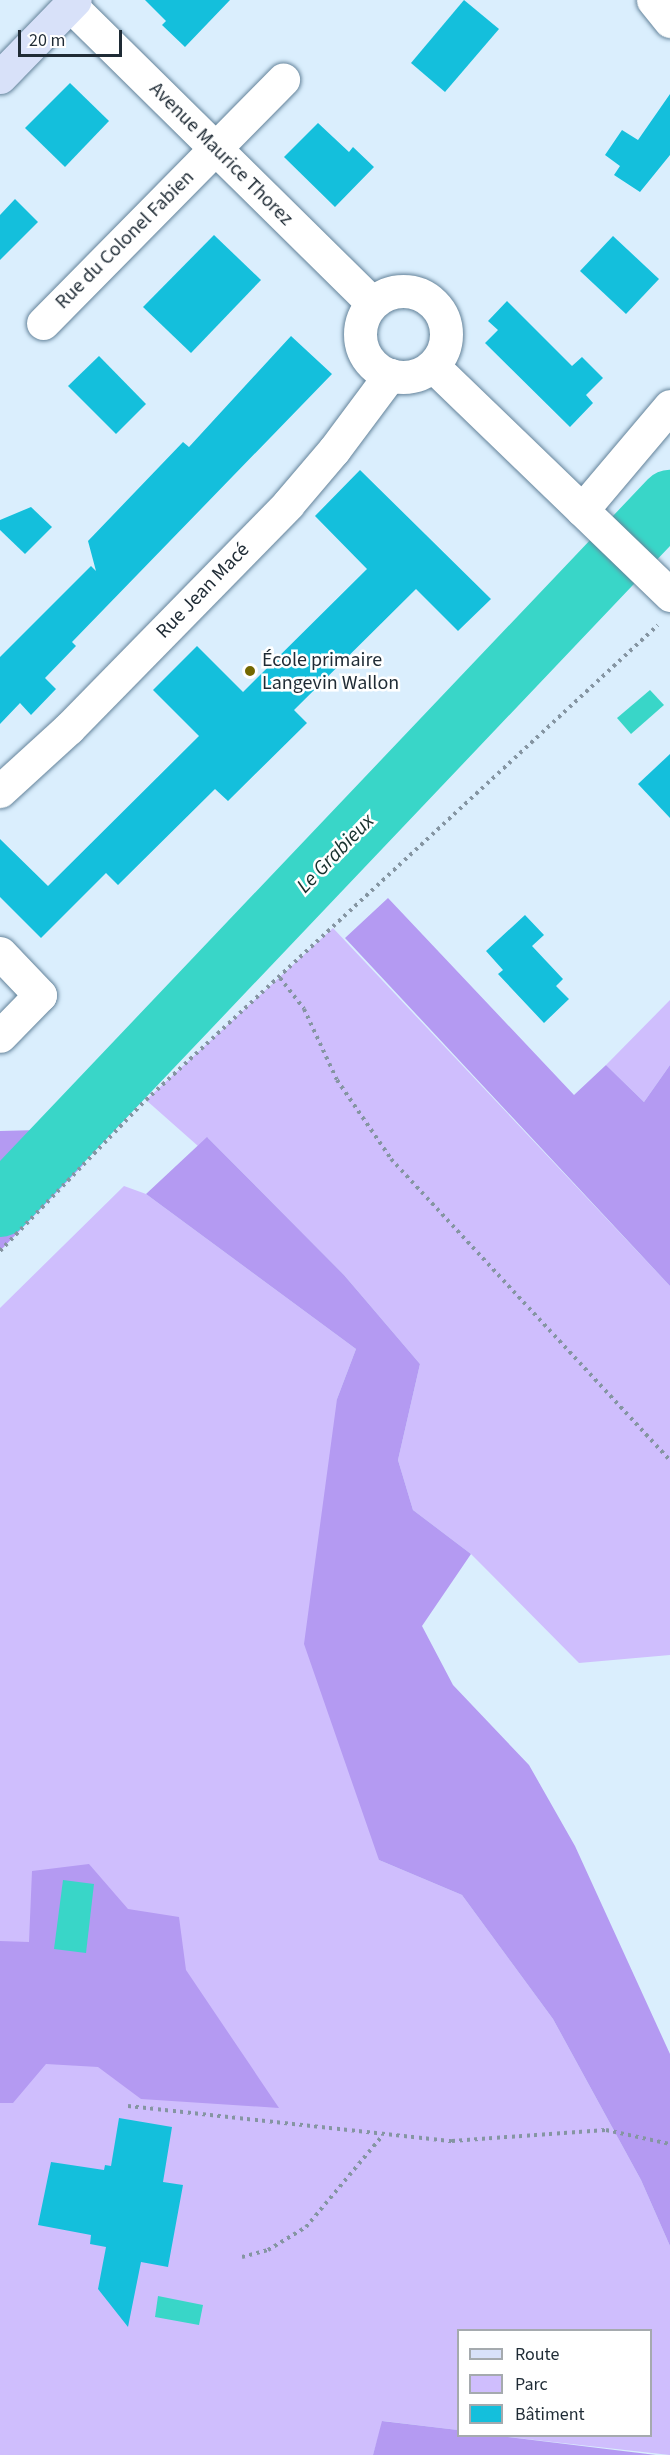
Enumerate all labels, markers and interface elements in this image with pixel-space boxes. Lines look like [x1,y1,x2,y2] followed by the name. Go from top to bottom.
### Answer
[21,18,124,56] scale bar
[29,28,65,53] text: 20 m
[144,77,298,231] street label: Avenue Maurice Thorez
[51,166,199,314] street label: Rue du Colonel Fabien
[151,538,255,644] street label: Rue Jean Macé
[262,648,399,695] place label: École primaire Langevin Wallon
[243,664,257,678] marker: École primaire Langevin Wallon
[291,808,379,898] water label: Le Grabieux
[457,2329,652,2437] legend
[515,2342,559,2367] text: Route
[515,2372,548,2397] text: Parc
[515,2402,585,2427] text: Bâtiment

